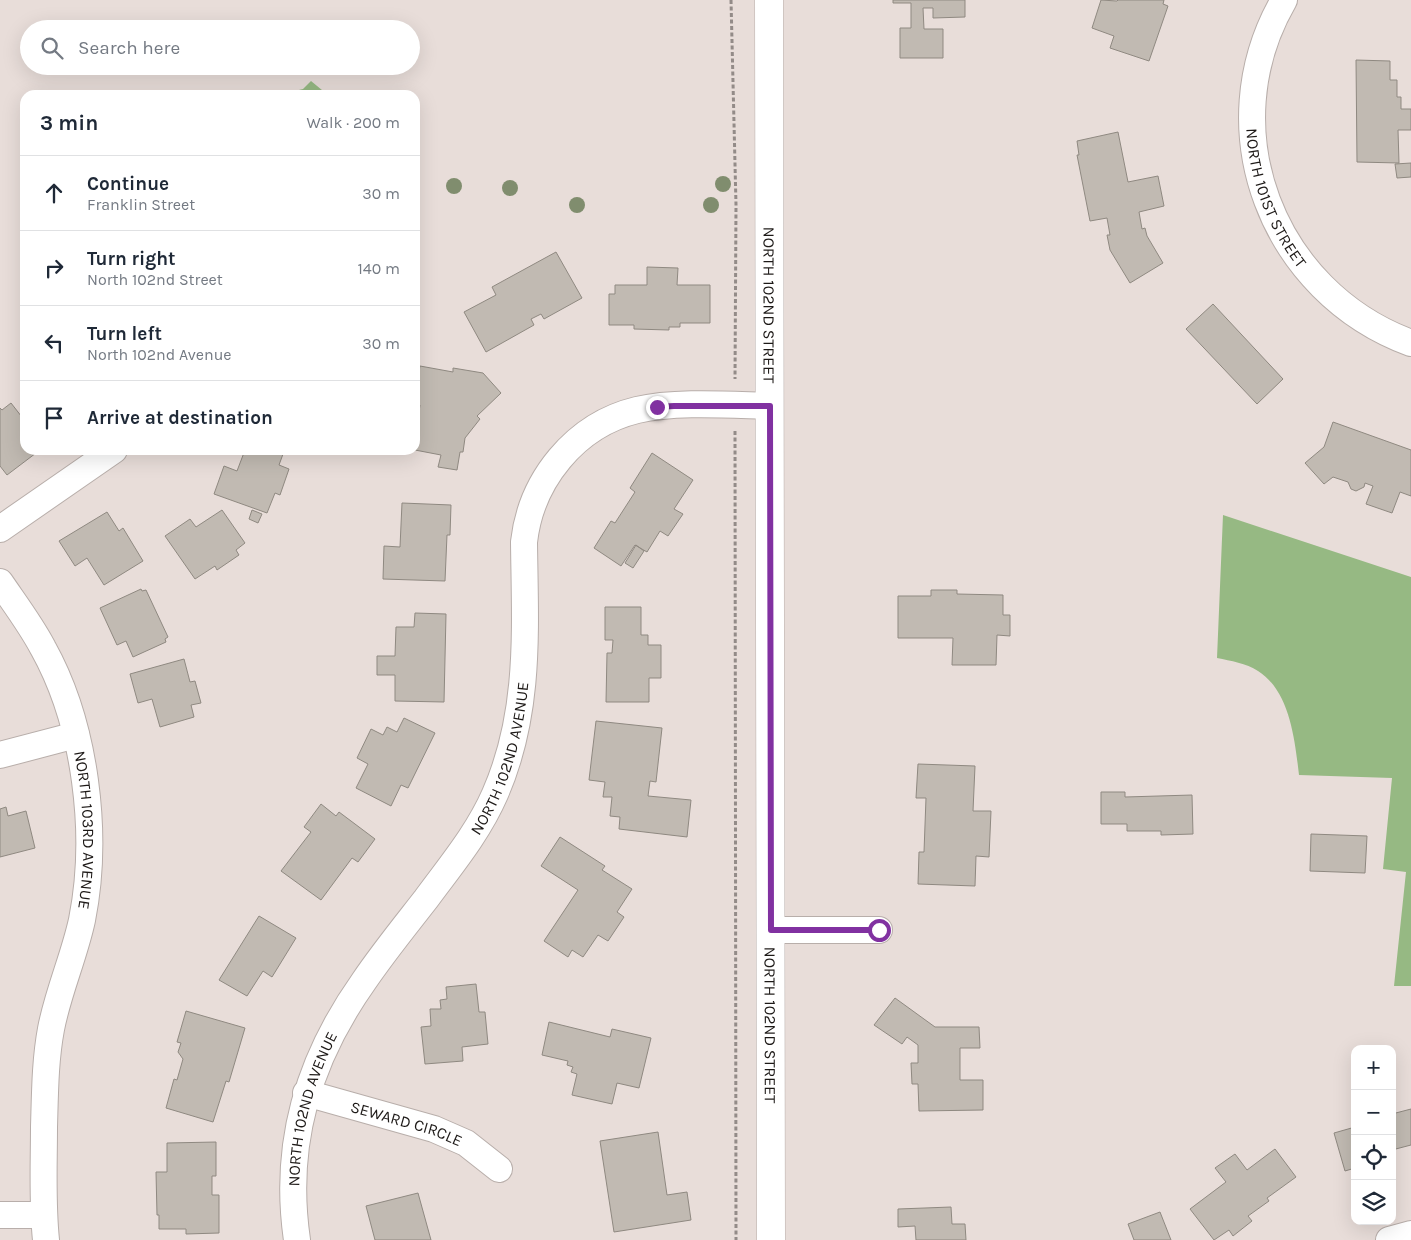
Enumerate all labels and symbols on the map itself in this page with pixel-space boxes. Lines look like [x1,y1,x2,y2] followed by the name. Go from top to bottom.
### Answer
[1242,127,1311,271] street label: NORTH 101ST STREET
[759,227,779,383] street label: NORTH 102ND STREET
[646,396,669,419] route end
[466,681,532,838] street label: NORTH 102ND AVENUE
[70,749,98,911] street label: NORTH 103RD AVENUE
[868,919,891,942] route start
[761,947,780,1103] street label: NORTH 102ND STREET
[284,1028,341,1186] street label: NORTH 102ND AVENUE
[348,1097,465,1150] street label: SEWARD CIRCLE

